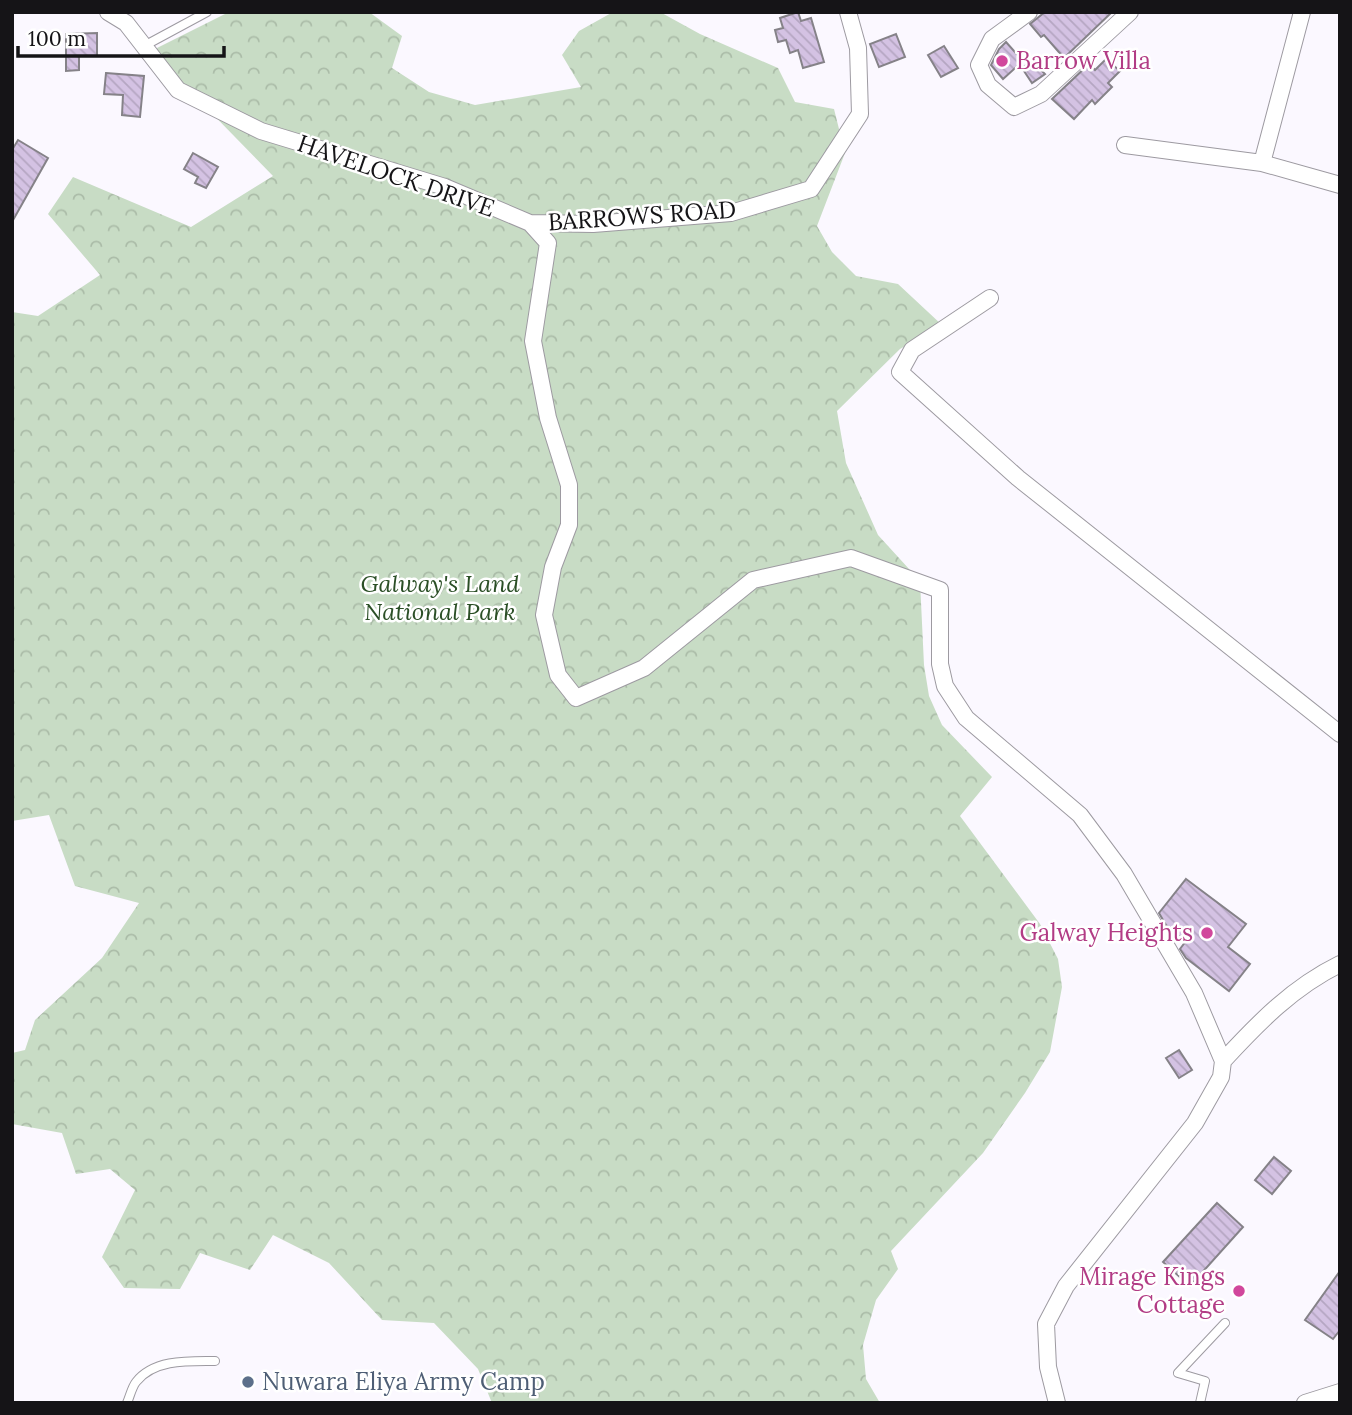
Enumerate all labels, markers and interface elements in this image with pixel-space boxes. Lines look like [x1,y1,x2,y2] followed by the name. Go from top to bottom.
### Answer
[18,14,224,58] scale bar
[28,25,86,52] text: 100 m
[1016,45,1151,76] place label: Barrow Villa
[994,53,1010,69] marker: Barrow Villa
[293,127,499,224] street label: HAVELOCK DRIVE
[547,193,737,238] street label: BARROWS ROAD
[360,568,520,627] park label: Galway's Land National Park
[1019,917,1193,948] place label: Galway Heights
[1199,925,1215,941] marker: Galway Heights
[1079,1261,1225,1320] place label: Mirage Kings Cottage
[1231,1283,1247,1299] marker: Mirage Kings Cottage
[262,1366,545,1397] place label: Nuwara Eliya Army Camp
[240,1374,256,1390] marker: Nuwara Eliya Army Camp

